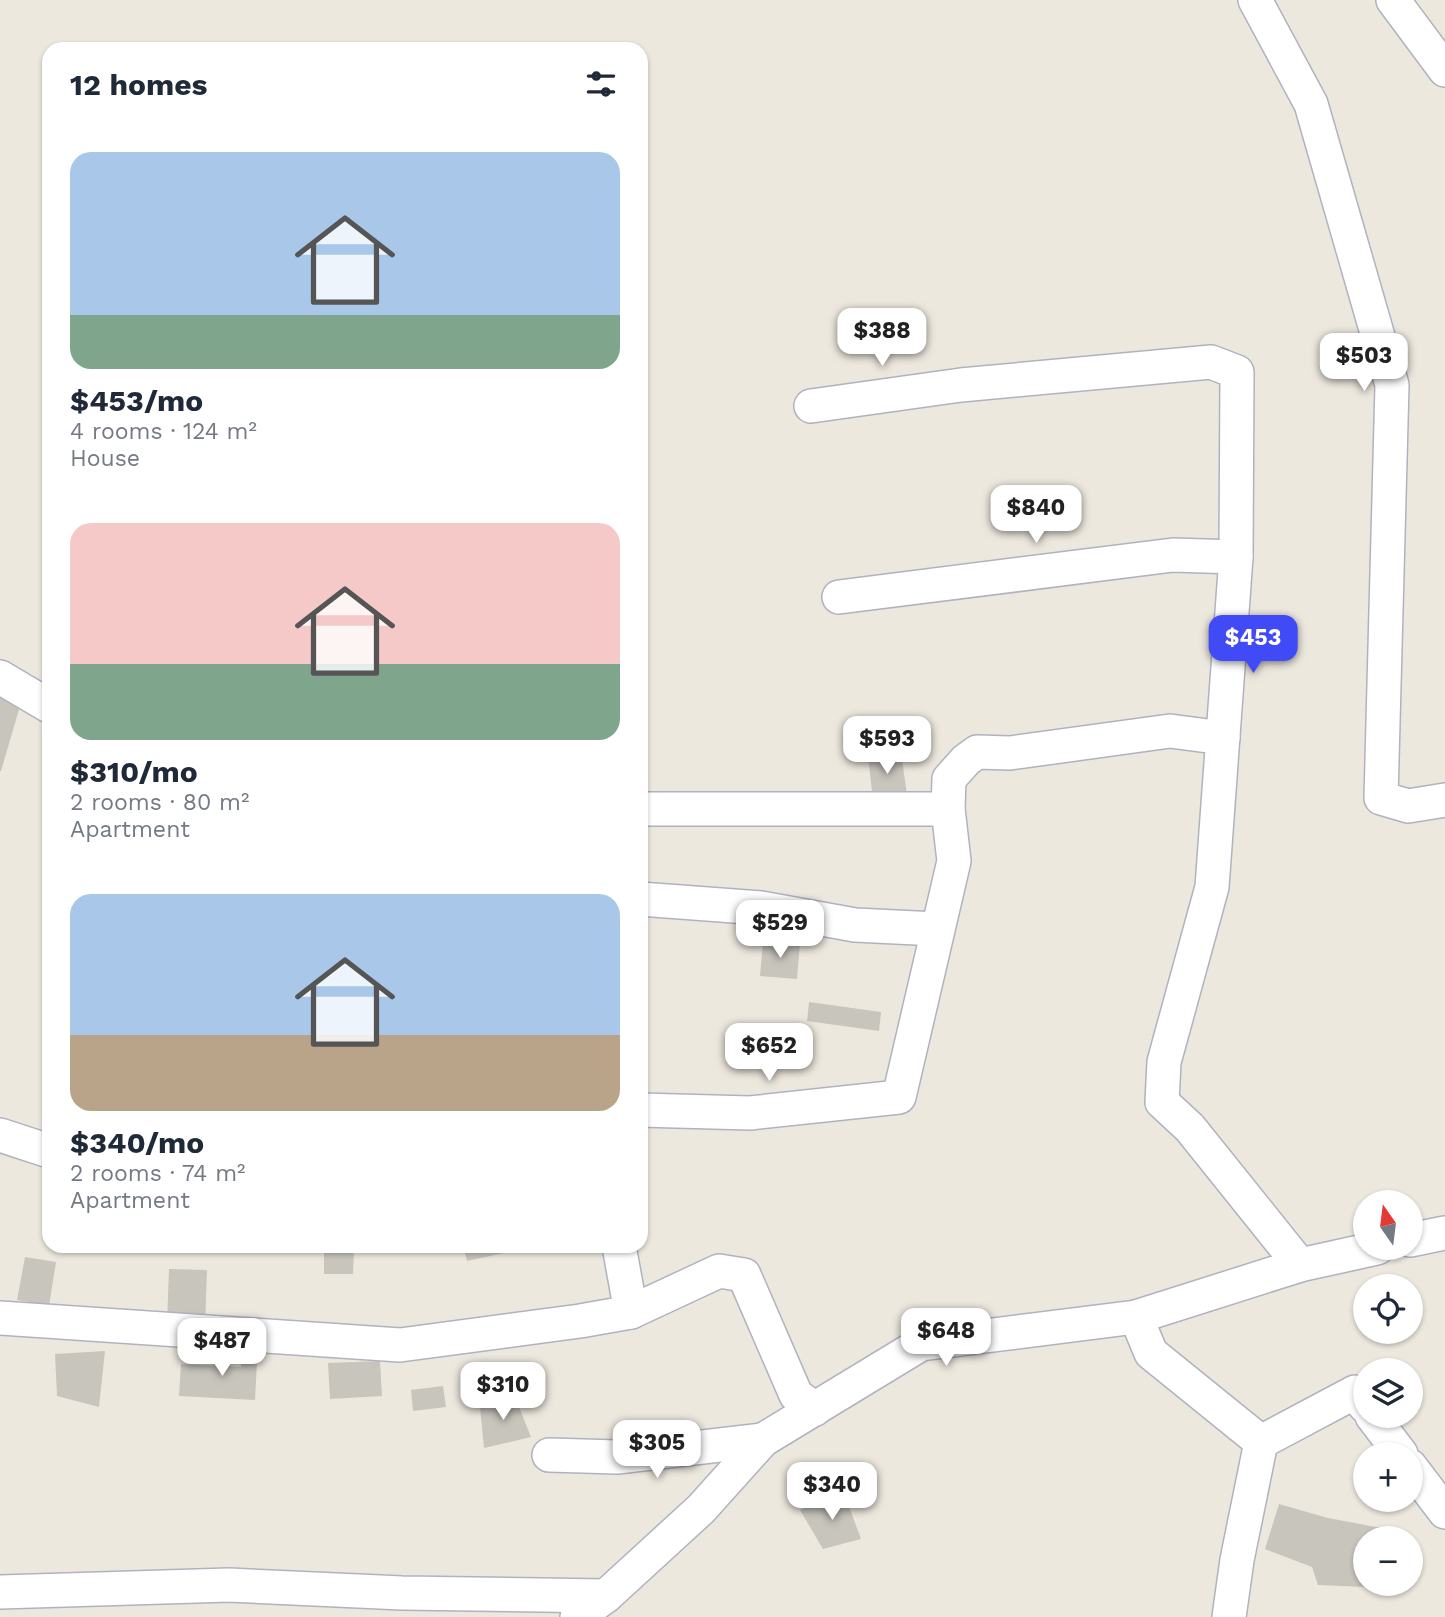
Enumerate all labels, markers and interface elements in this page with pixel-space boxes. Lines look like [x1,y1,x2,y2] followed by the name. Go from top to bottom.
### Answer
[582,65,620,103] icon: filters
[70,67,208,102] text: 12 homes
[282,197,408,323] icon: home
[841,308,923,368] pin: $388
[853,317,911,344] text: $388
[1323,334,1405,393] pin: $503
[1336,342,1392,369] text: $503
[70,383,203,418] text: $453/mo
[70,418,257,445] text: 4 rooms · 124 m²
[70,445,140,472] text: House
[995,486,1077,545] pin: $840
[1007,494,1065,521] text: $840
[282,568,408,694] icon: home
[1212,616,1294,675] pin: $453
[1225,624,1281,651] text: $453
[846,716,928,776] pin: $593
[859,725,915,752] text: $593
[70,754,198,789] text: $310/mo
[70,789,249,816] text: 2 rooms · 80 m²
[70,816,190,843] text: Apartment
[739,900,821,960] pin: $529
[752,909,808,936] text: $529
[282,939,408,1065] icon: home
[728,1024,810,1083] pin: $652
[741,1032,797,1059] text: $652
[70,1125,204,1160] text: $340/mo
[70,1160,245,1187] text: 2 rooms · 74 m²
[70,1187,190,1214] text: Apartment
[1353,1190,1423,1260] north arrow
[1353,1190,1423,1596] map controls
[1353,1274,1423,1344] button: locate
[905,1308,987,1368] pin: $648
[917,1317,975,1344] text: $648
[181,1318,263,1378] pin: $487
[193,1327,251,1354] text: $487
[1353,1358,1423,1428] button: layers
[462,1362,544,1422] pin: $310
[476,1371,530,1398] text: $310
[616,1420,698,1480] pin: $305
[629,1429,685,1456] text: $305
[1353,1442,1423,1512] button: +
[791,1462,873,1522] pin: $340
[803,1471,861,1498] text: $340
[1353,1526,1423,1596] button: −

